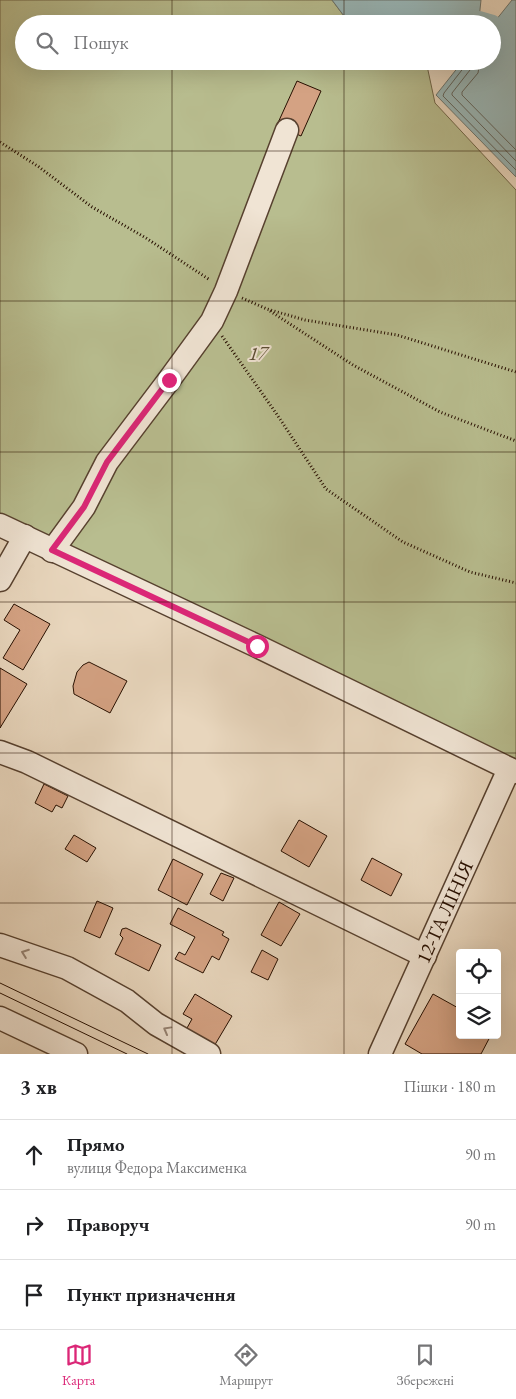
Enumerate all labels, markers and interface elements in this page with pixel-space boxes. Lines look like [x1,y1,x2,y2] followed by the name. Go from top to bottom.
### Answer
[15,15,501,70] search box
[33,29,61,57] icon: search
[73,30,129,55] text: Пошук
[248,340,270,366] park label: 17
[158,369,181,392] route end
[246,635,269,658] route start
[410,856,479,968] street label: 12-ТА ЛІНІЯ
[21,949,30,959] one-way arrow
[456,949,501,1039] map controls
[456,949,501,994] button: locate
[456,994,501,1039] button: layers
[163,1027,172,1037] one-way arrow
[20,1073,57,1100] text: 3 хв
[403,1076,496,1097] text: Пішки · 180 m
[67,1132,125,1157] text: Прямо
[20,1141,48,1169] icon: ahead
[465,1144,496,1165] text: 90 m
[67,1157,247,1178] text: вулиця Федора Максименка
[20,1211,48,1239] icon: right
[67,1212,149,1237] text: Праворуч
[465,1214,496,1235] text: 90 m
[20,1281,48,1309] icon: arrive
[67,1282,236,1307] text: Пункт призначення
[62,1341,95,1389] tab: Карта
[219,1341,273,1389] tab: Маршрут
[397,1341,454,1389] tab: Збережені

